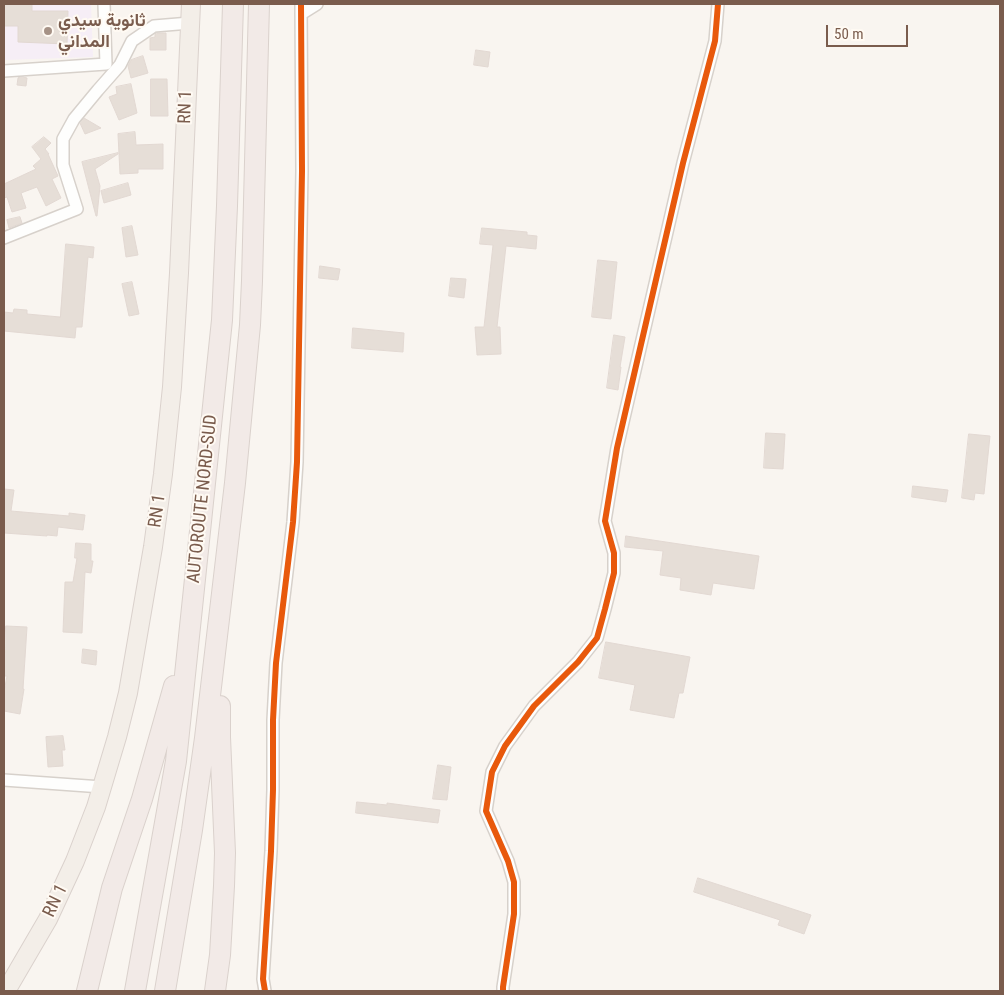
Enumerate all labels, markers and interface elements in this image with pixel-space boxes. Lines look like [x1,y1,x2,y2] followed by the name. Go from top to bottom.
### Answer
[58,10,146,52] place label: ثانوية سيدي المداني
[829,15,912,47] scale bar
[42,25,54,37] marker: ثانوية سيدي المداني
[834,25,864,43] text: 50 m
[175,90,197,124] street label: RN 1
[183,414,223,584] street label: AUTOROUTE NORD-SUD
[145,493,171,529] street label: RN 1
[39,881,73,921] street label: RN 1

